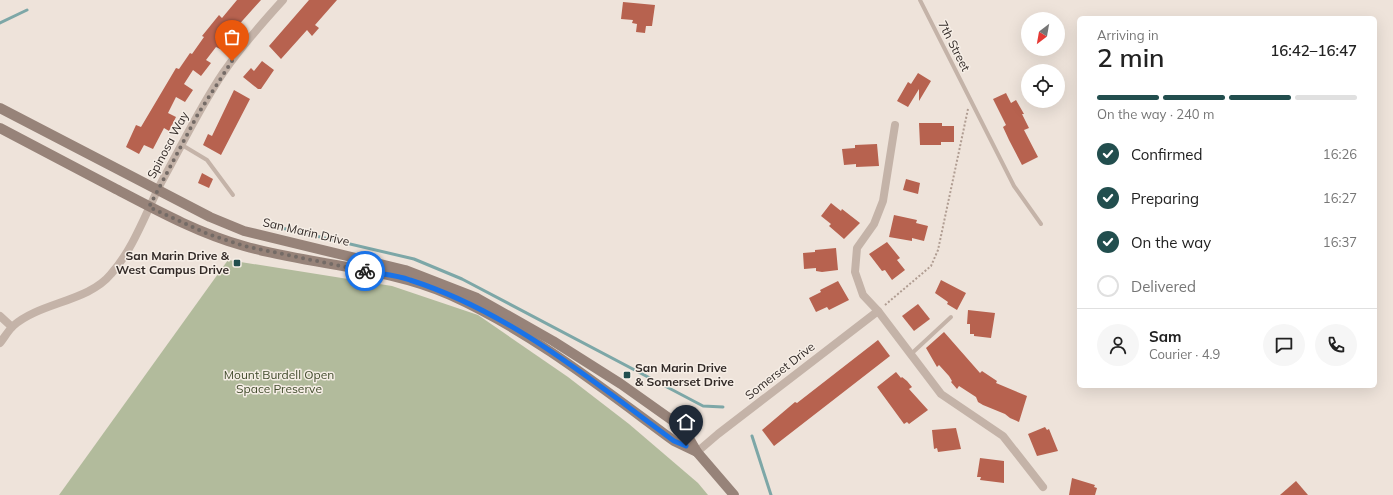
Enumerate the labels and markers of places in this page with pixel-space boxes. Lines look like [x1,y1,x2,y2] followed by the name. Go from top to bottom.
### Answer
[215,20,249,61] pin
[116,248,230,277] place label: San Marin Drive & West Campus Drive
[232,258,242,268] marker: San Marin Drive & West Campus Drive
[635,360,734,389] place label: San Marin Drive & Somerset Drive
[622,370,632,380] marker: San Marin Drive & Somerset Drive
[669,405,703,446] pin

